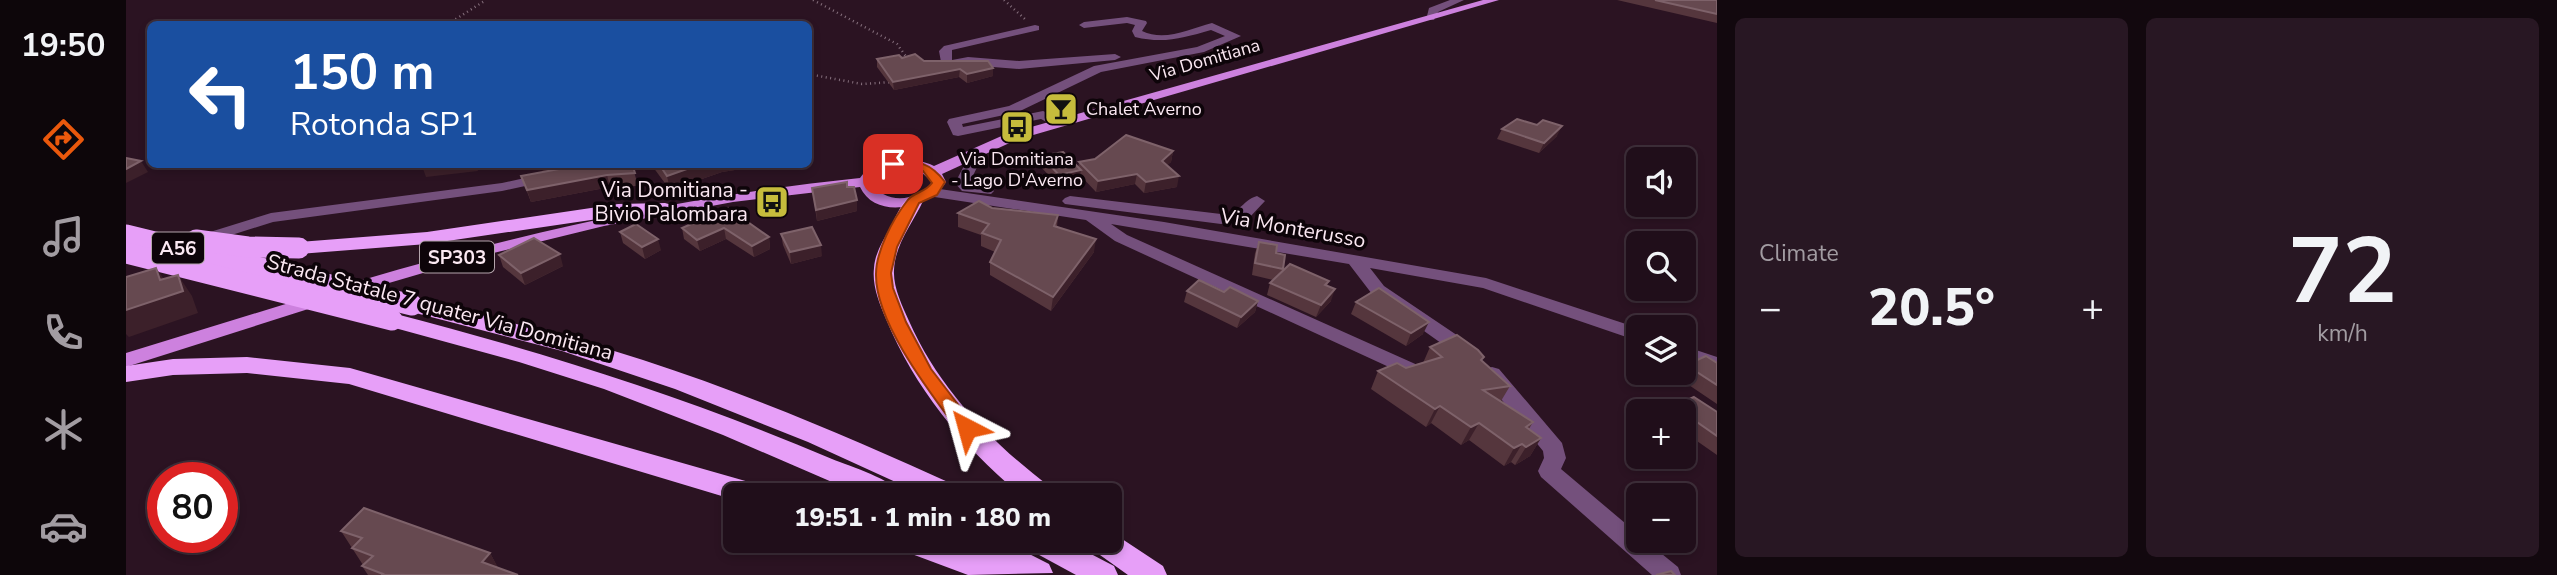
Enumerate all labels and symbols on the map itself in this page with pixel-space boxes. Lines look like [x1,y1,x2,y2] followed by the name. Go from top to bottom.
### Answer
[1146,33,1263,87] street label: Via Domitiana
[1042,90,1080,128] bar icon: Chalet Averno
[1086,97,1202,121] place label: Chalet Averno
[998,108,1036,146] bus stop icon: Via Domitiana - Lago D'Averno
[863,134,923,194] pin
[951,147,1083,192] place label: Via Domitiana - Lago D'Averno
[595,176,748,228] place label: Via Domitiana - Bivio Palombara
[753,183,791,221] bus stop icon: Via Domitiana - Bivio Palombara
[1217,201,1368,255] street label: Via Monterusso
[152,232,204,264] road number: A56
[420,242,494,272] road number: SP303
[264,247,616,367] street label: Strada Statale 7 quater Via Domitiana
[930,391,1004,465] position arrow
[147,462,238,553] speed limit sign: 80

